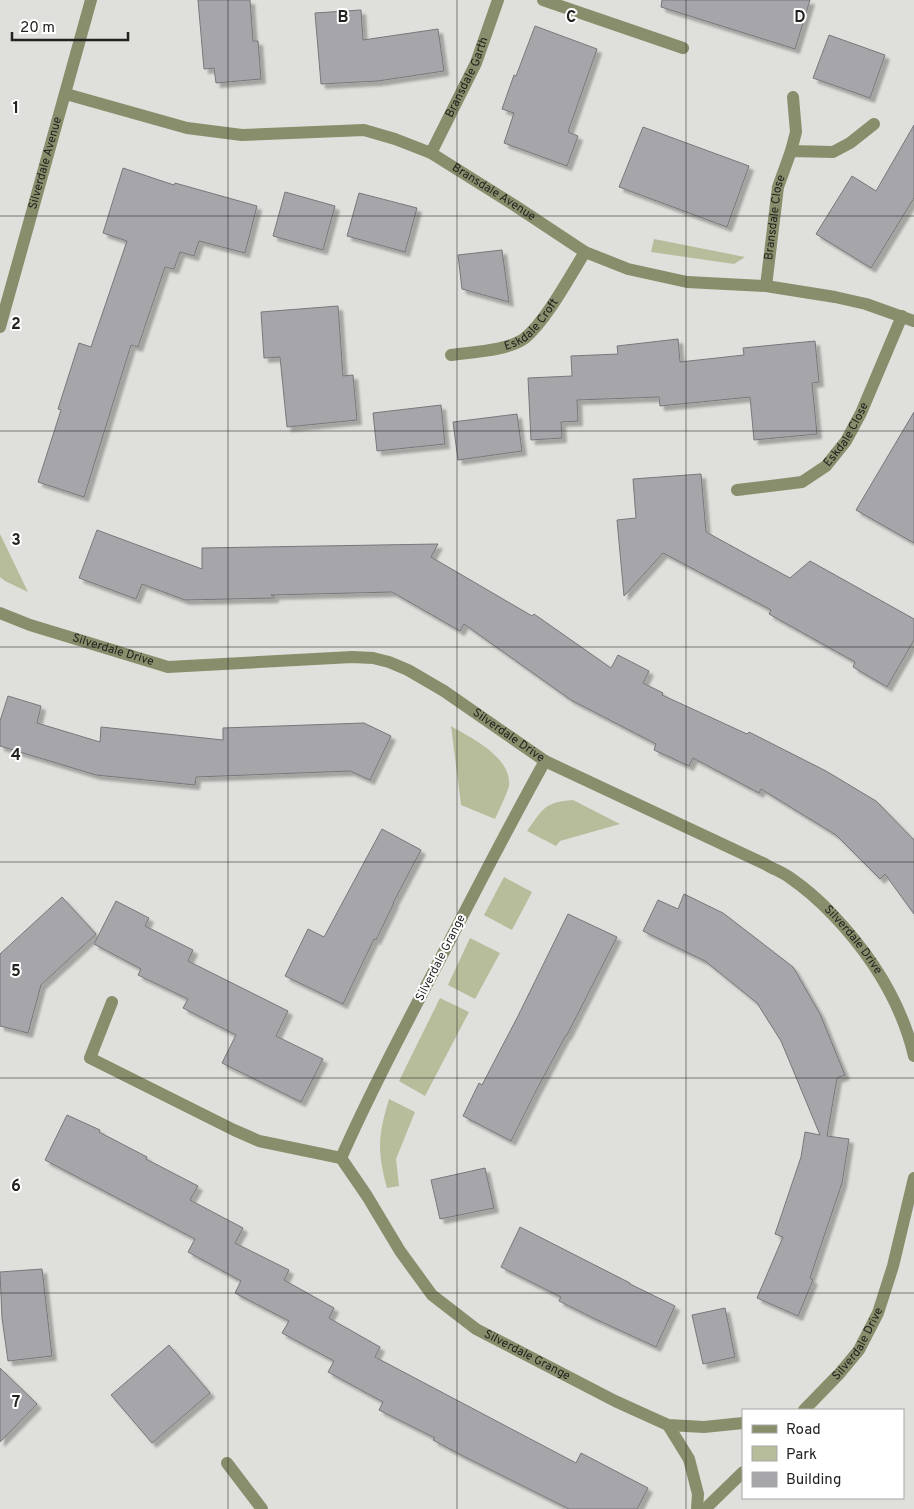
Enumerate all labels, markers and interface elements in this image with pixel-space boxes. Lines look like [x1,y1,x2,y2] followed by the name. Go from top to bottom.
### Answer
[337,8,349,28] text: B
[566,8,576,28] text: C
[794,8,806,28] text: D
[12,10,129,42] scale bar
[20,19,55,38] text: 20 m
[442,35,492,120] street label: Bransdale Garth
[13,99,19,119] text: 1
[25,115,66,211] street label: Silverdale Avenue
[449,160,538,225] street label: Bransdale Avenue
[761,173,790,261] street label: Bransdale Close
[502,296,562,355] street label: Eskdale Croft
[11,315,21,335] text: 2
[820,400,873,470] street label: Eskdale Close
[11,531,21,551] text: 3
[70,630,156,670] street label: Silverdale Drive
[469,705,548,766] street label: Silverdale Drive
[11,746,21,766] text: 4
[820,902,886,978] street label: Silverdale Drive
[412,912,470,1004] street label: Silverdale Grange
[11,962,21,982] text: 5
[11,1177,21,1197] text: 6
[829,1306,887,1384] street label: Silverdale Drive
[481,1326,573,1384] street label: Silverdale Grange
[12,1393,20,1413] text: 7
[742,1409,904,1499] legend
[786,1421,821,1440] text: Road
[786,1446,817,1465] text: Park
[786,1471,841,1490] text: Building

